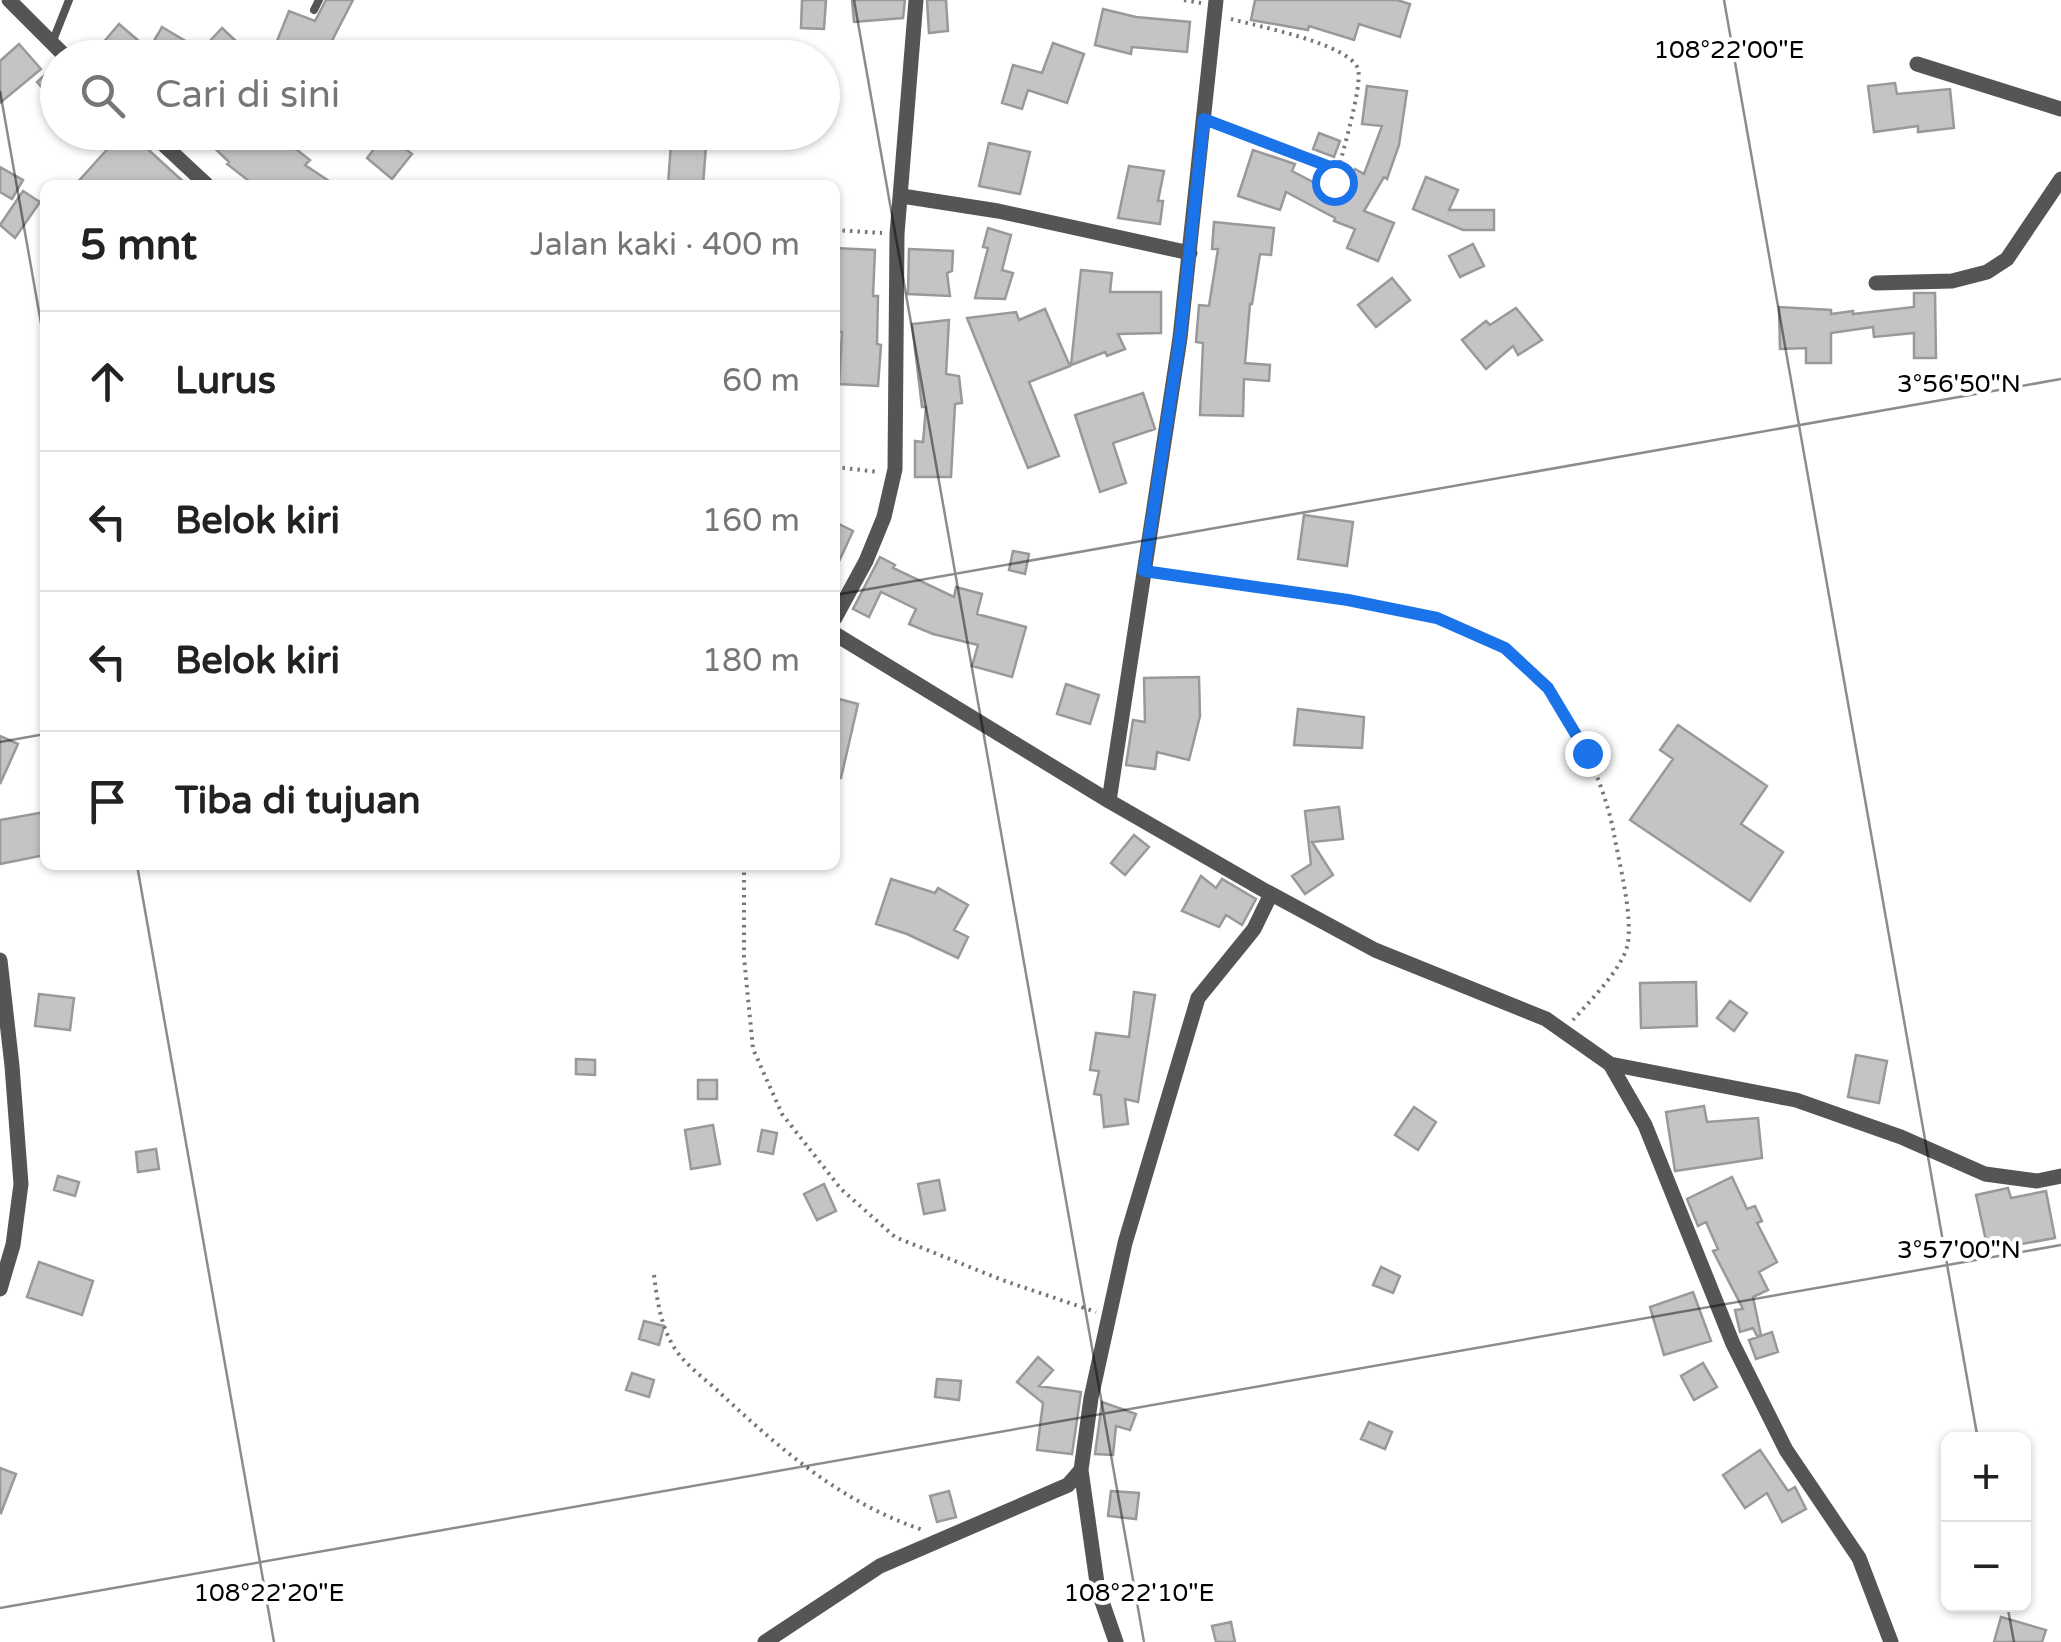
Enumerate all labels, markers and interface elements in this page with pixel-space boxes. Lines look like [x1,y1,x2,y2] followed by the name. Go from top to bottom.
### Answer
[1653,35,1805,65] text: 108°22'00"E
[40,40,840,150] search box
[75,68,130,123] icon: search
[155,72,340,118] text: Cari di sini
[1312,160,1358,206] route start
[80,220,197,271] text: 5 mnt
[530,226,800,264] text: Jalan kaki · 400 m
[80,354,135,409] icon: ahead
[175,358,276,404] text: Lurus
[722,362,800,400] text: 60 m
[1897,369,2021,399] text: 3°56'50"N
[80,494,135,549] icon: left
[175,498,340,544] text: Belok kiri
[702,502,800,540] text: 160 m
[80,634,135,689] icon: left
[175,638,340,684] text: Belok kiri
[702,642,800,680] text: 180 m
[1565,731,1611,777] route end
[80,774,135,829] icon: arrive
[175,778,421,824] text: Tiba di tujuan
[1897,1235,2021,1265] text: 3°57'00"N
[1941,1432,2031,1612] map controls
[1941,1432,2031,1522] button: +
[1941,1522,2031,1612] button: −
[193,1578,345,1608] text: 108°22'20"E
[1063,1578,1215,1608] text: 108°22'10"E

